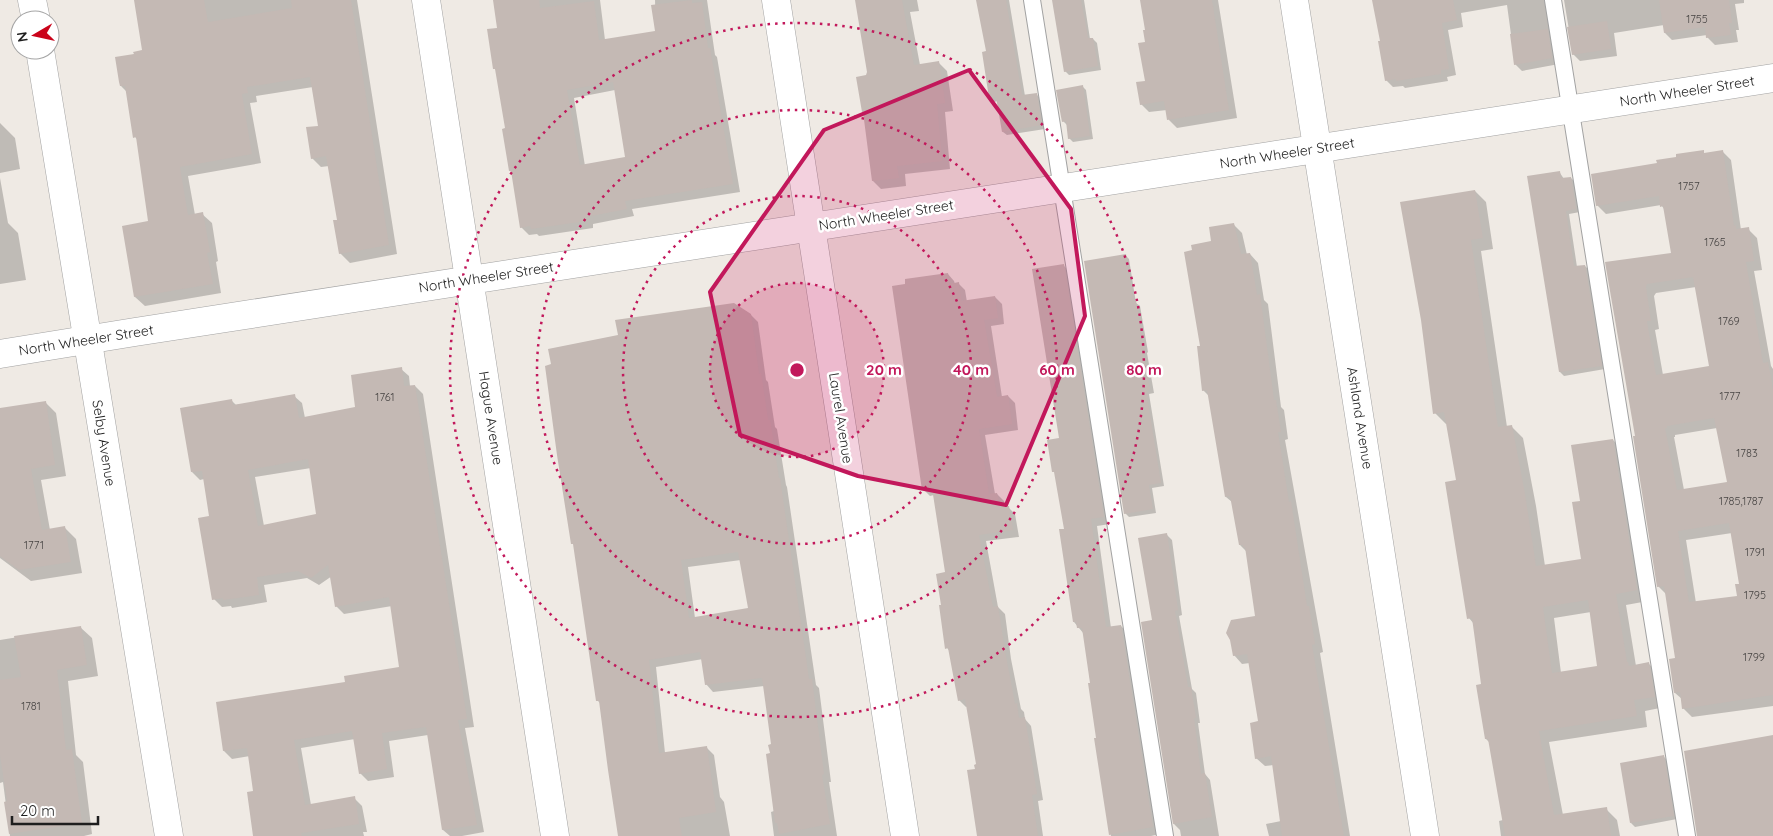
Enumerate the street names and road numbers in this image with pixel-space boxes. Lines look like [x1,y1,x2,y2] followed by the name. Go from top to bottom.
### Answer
[1618,71,1756,111] street label: North Wheeler Street
[1218,133,1356,173] street label: North Wheeler Street
[817,195,955,235] street label: North Wheeler Street
[417,257,555,297] street label: North Wheeler Street
[17,320,155,360] street label: North Wheeler Street
[1343,365,1377,471] street label: Ashland Avenue
[475,370,507,466] street label: Hague Avenue
[825,371,857,465] street label: Laurel Avenue
[88,399,120,488] street label: Selby Avenue

